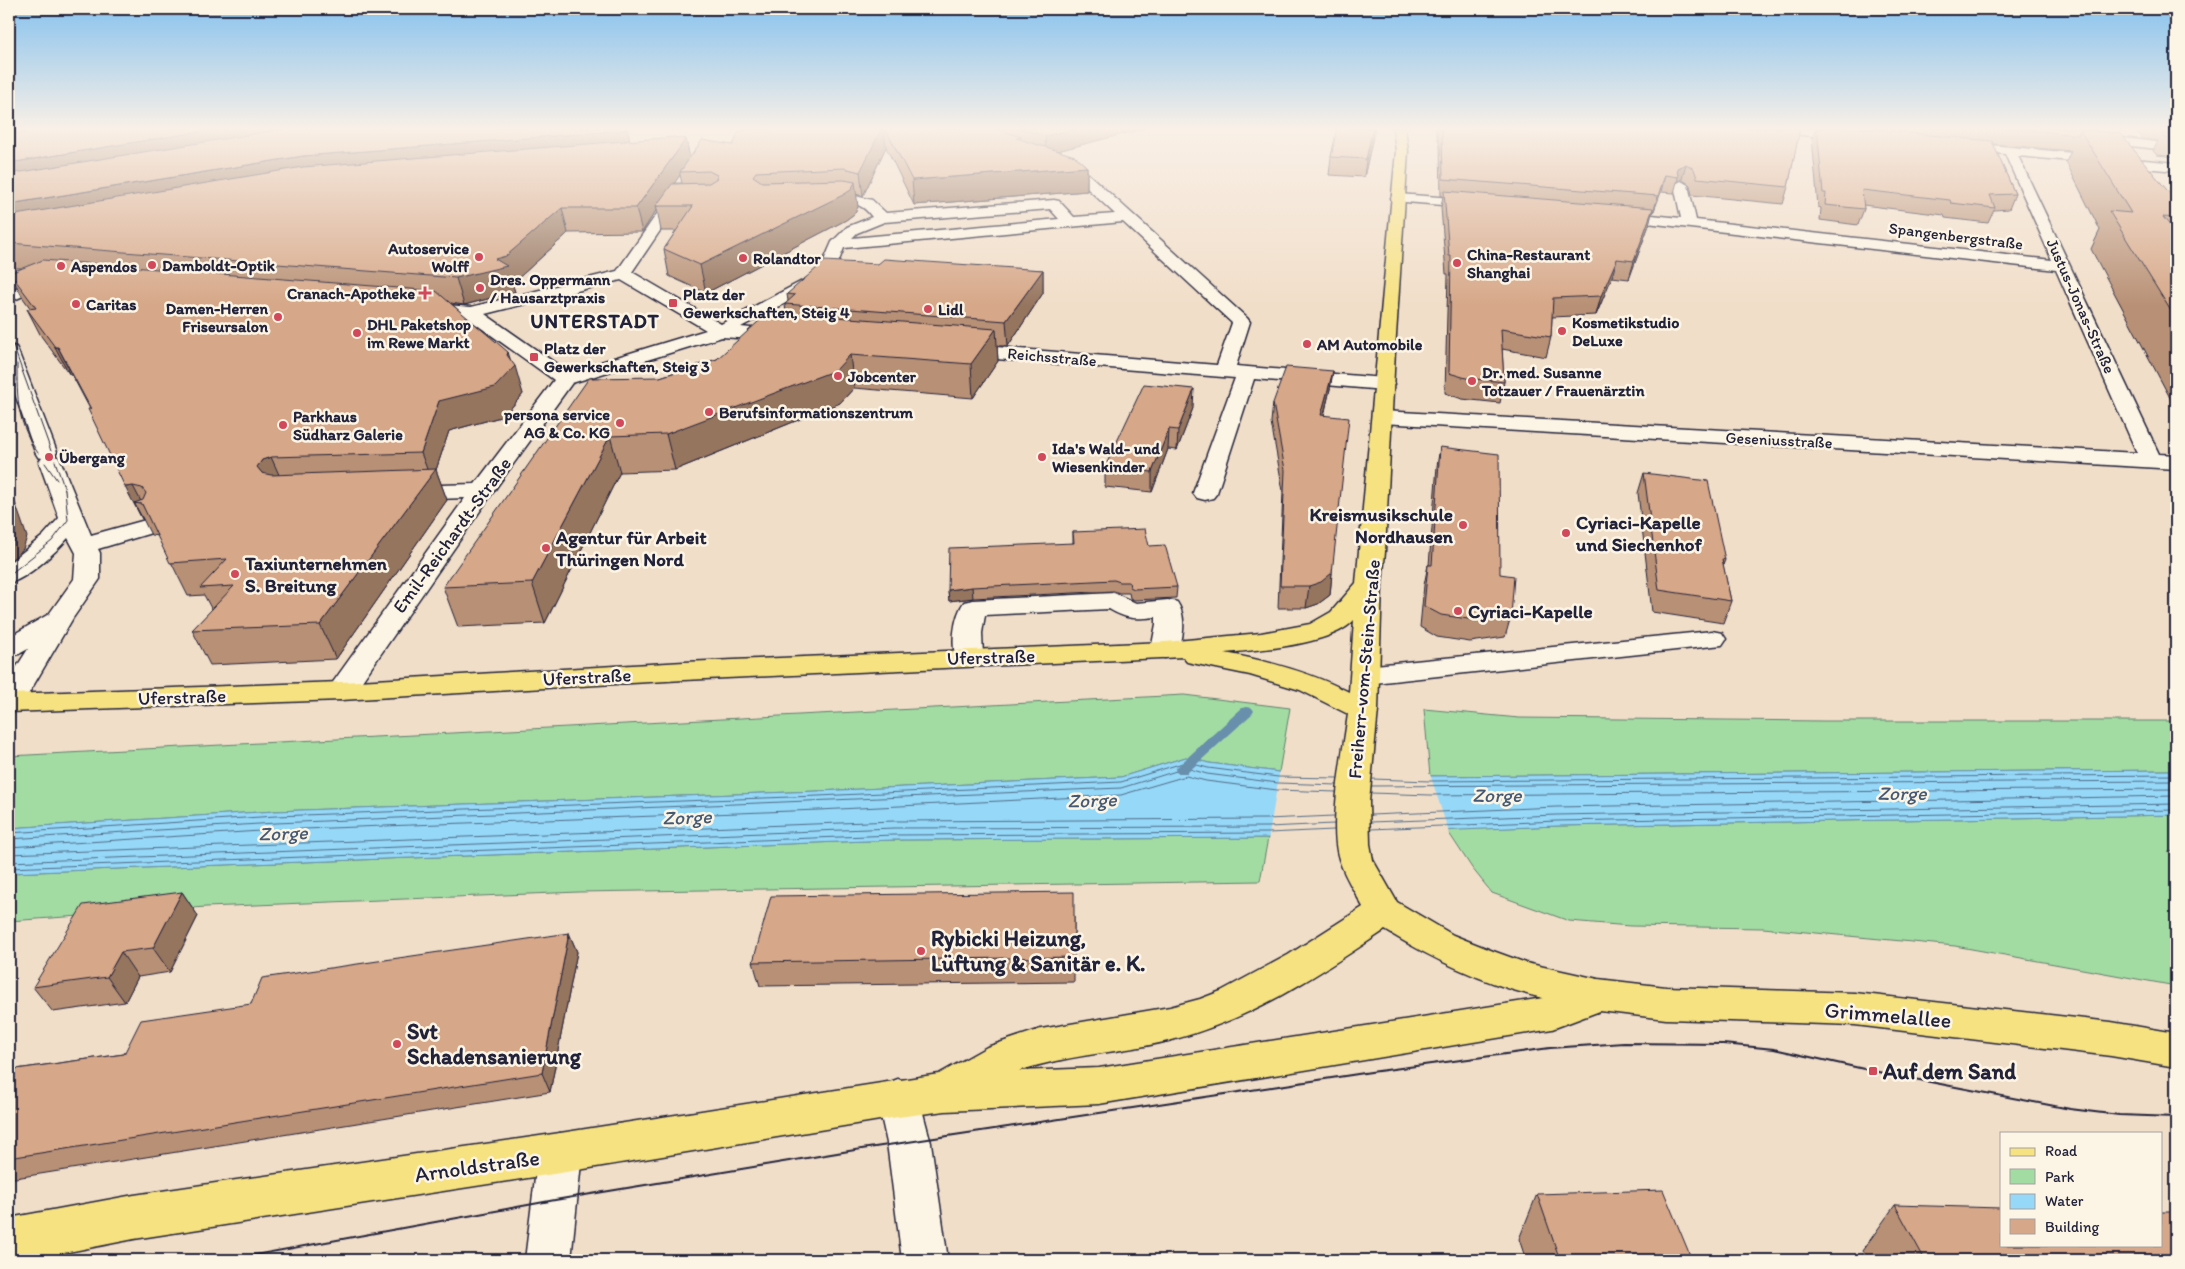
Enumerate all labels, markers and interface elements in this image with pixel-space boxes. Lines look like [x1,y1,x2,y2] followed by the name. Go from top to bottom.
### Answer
[1888,218,2024,254] street label: Spangenbergstraße
[2043,236,2119,377] street label: Justus-Jonas-Straße
[387,239,469,276] place label: Autoservice Wolff
[1467,245,1590,283] place label: China-Restaurant Shanghai
[753,249,822,268] place label: Rolandtor
[473,251,485,263] marker: Autoservice Wolff
[737,252,749,264] marker: Rolandtor
[162,256,276,276] place label: Damboldt-Optik
[70,257,137,277] place label: Aspendos
[1451,257,1463,269] marker: China-Restaurant Shanghai
[146,259,158,271] marker: Damboldt-Optik
[55,260,67,272] marker: Aspendos
[489,270,611,308] place label: Dres. Oppermann / Hausarztpraxis
[474,282,486,294] marker: Dres. Oppermann / Hausarztpraxis
[287,284,415,304] place label: Cranach-Apotheke
[683,285,850,323] place label: Platz der Gewerkschaften, Steig 4
[419,287,431,299] marker: Cranach-Apotheke
[86,295,137,314] place label: Caritas
[667,297,679,309] marker: Platz der Gewerkschaften, Steig 4
[70,298,82,310] marker: Caritas
[165,299,269,336] place label: Damen-Herren Friseursalon
[938,300,964,319] place label: Lidl
[922,303,934,315] marker: Lidl
[530,309,660,333] district label: UNTERSTADT
[272,311,284,323] marker: Damen-Herren Friseursalon
[1572,313,1679,350] place label: Kosmetikstudio DeLuxe
[367,315,471,352] place label: DHL Paketshop im Rewe Markt
[1556,325,1568,337] marker: Kosmetikstudio DeLuxe
[351,327,363,339] marker: DHL Paketshop im Rewe Markt
[1316,335,1423,354] place label: AM Automobile
[1301,338,1313,350] marker: AM Automobile
[544,339,710,377] place label: Platz der Gewerkschaften, Steig 3
[1007,344,1097,370] street label: Reichsstraße
[528,351,540,363] marker: Platz der Gewerkschaften, Steig 3
[1481,363,1645,400] place label: Dr. med. Susanne Totzauer / Frauenärztin
[847,367,917,386] place label: Jobcenter
[832,370,844,382] marker: Jobcenter
[1466,375,1478,387] marker: Dr. med. Susanne Totzauer / Frauenärztin
[719,403,914,422] place label: Berufsinformationszentrum
[503,405,610,442] place label: persona service AG & Co. KG
[703,406,715,418] marker: Berufsinformationszentrum
[293,407,403,444] place label: Parkhaus Südharz Galerie
[614,417,626,429] marker: persona service AG & Co. KG
[277,419,289,431] marker: Parkhaus Südharz Galerie
[1725,428,1833,452] street label: Geseniusstraße
[1052,439,1160,476] place label: Ida's Wald- und Wiesenkinder
[59,448,126,468] place label: Übergang
[43,451,55,463] marker: Übergang
[1036,451,1048,463] marker: Ida's Wald- und Wiesenkinder
[388,453,516,617] street label: Emil-Reichardt-Straße
[1309,503,1454,548] place label: Kreismusikschule Nordhausen
[1575,511,1702,556] place label: Cyriaci-Kapelle und Siechenhof
[1457,519,1469,531] marker: Kreismusikschule Nordhausen
[555,526,707,571] place label: Agentur für Arbeit Thüringen Nord
[1560,527,1572,539] marker: Cyriaci-Kapelle und Siechenhof
[540,542,552,554] marker: Agentur für Arbeit Thüringen Nord
[244,552,388,597] place label: Taxiunternehmen S. Breitung
[1343,558,1385,780] street label: Freiherr-vom-Stein-Straße
[229,568,241,580] marker: Taxiunternehmen S. Breitung
[1468,600,1593,623] place label: Cyriaci-Kapelle
[1452,605,1464,617] marker: Cyriaci-Kapelle
[946,644,1036,670] street label: Uferstraße
[542,663,632,691] street label: Uferstraße
[137,684,227,710] street label: Uferstraße
[1877,781,1928,805] water label: Zorge
[1472,783,1523,807] water label: Zorge
[1067,787,1119,813] water label: Zorge
[662,804,714,830] water label: Zorge
[258,820,310,846] water label: Zorge
[931,925,1145,977] place label: Rybicki Heizung, Lüftung & Sanitär e. K.
[915,945,927,957] marker: Rybicki Heizung, Lüftung & Sanitär e. K.
[1823,996,1953,1034] street label: Grimmelallee
[407,1018,582,1070] place label: Svt Schadensanierung
[391,1038,403,1050] marker: Svt Schadensanierung
[1882,1058,2016,1085] place label: Auf dem Sand
[1867,1065,1879,1077] marker: Auf dem Sand
[2000,1132,2162,1246] legend
[2045,1142,2078,1160] text: Road
[413,1144,541,1188] street label: Arnoldstraße
[2045,1168,2075,1186] text: Park
[2045,1192,2084,1210] text: Water
[2045,1218,2099,1236] text: Building

